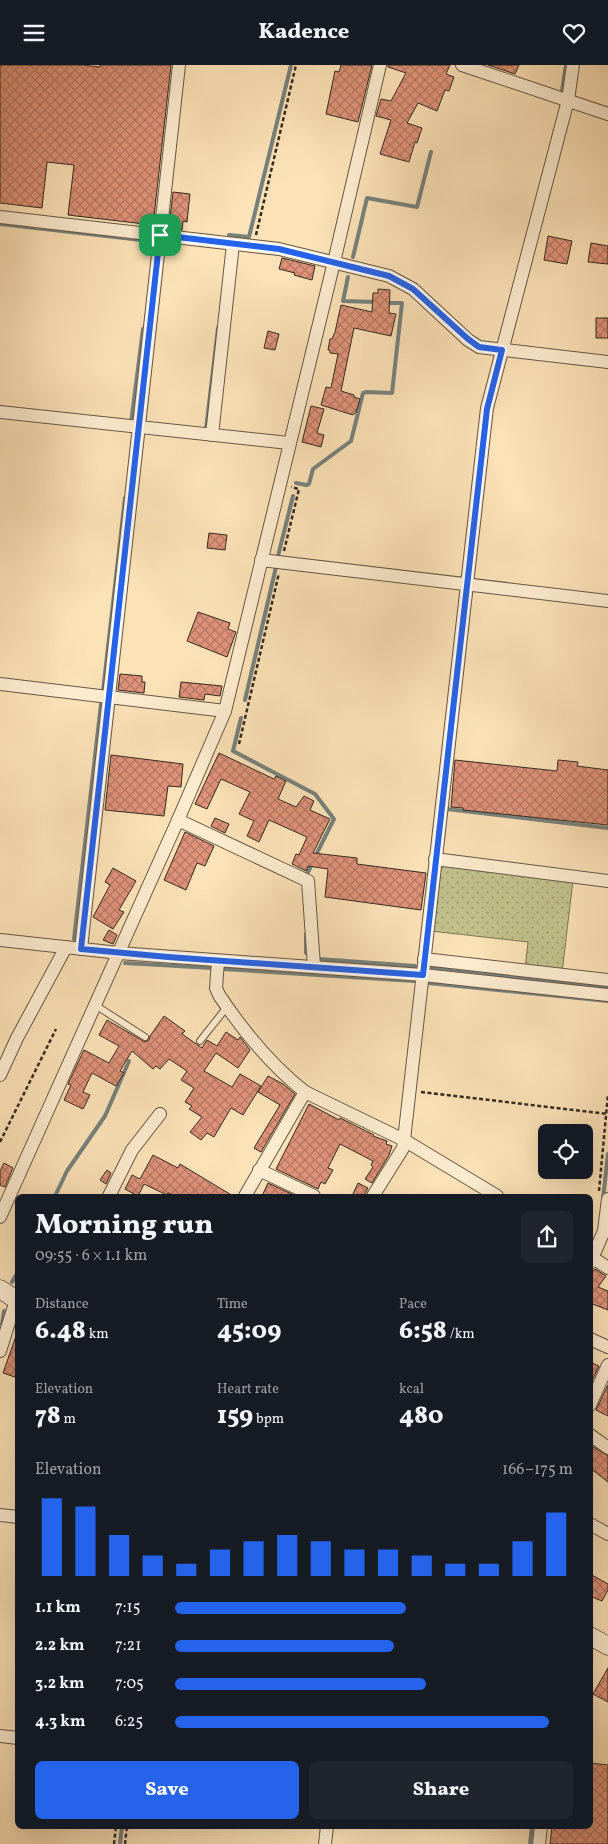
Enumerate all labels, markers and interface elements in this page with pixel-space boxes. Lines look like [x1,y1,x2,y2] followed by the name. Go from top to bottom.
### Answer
[259,17,349,48] text: Kadence
[20,19,48,47] icon: menu
[560,19,588,47] icon: heart
[139,214,181,256] pin
[146,221,174,249] icon: arrive
[538,1124,593,1179] map controls
[538,1124,593,1179] button: locate
[35,1206,213,1245] text: Morning run
[521,1211,573,1263] button: share
[35,1245,147,1267] text: 09:55 · 6 × 1.1 km
[35,1295,89,1314] text: Distance
[217,1295,248,1314] text: Time
[399,1295,427,1314] text: Pace
[35,1314,86,1349] text: 6.48
[217,1314,281,1349] text: 45:09
[399,1314,447,1349] text: 6:58
[86,1325,109,1344] text: km
[447,1325,475,1344] text: /km
[35,1380,93,1399] text: Elevation
[217,1380,279,1399] text: Heart rate
[399,1380,424,1399] text: kcal
[35,1399,61,1434] text: 78
[217,1399,253,1434] text: 159
[399,1399,444,1434] text: 480
[61,1410,76,1429] text: m
[253,1410,284,1429] text: bpm
[35,1459,102,1481] text: Elevation
[502,1459,573,1481] text: 166–175 m
[35,1597,81,1619] text: 1.1 km
[115,1597,140,1619] text: 7:15
[35,1635,85,1657] text: 2.2 km
[115,1635,141,1657] text: 7:21
[35,1673,84,1695] text: 3.2 km
[115,1673,144,1695] text: 7:05
[35,1711,85,1733] text: 4.3 km
[115,1711,143,1733] text: 6:25
[35,1761,299,1819] button: Save
[309,1761,573,1819] button: Share

